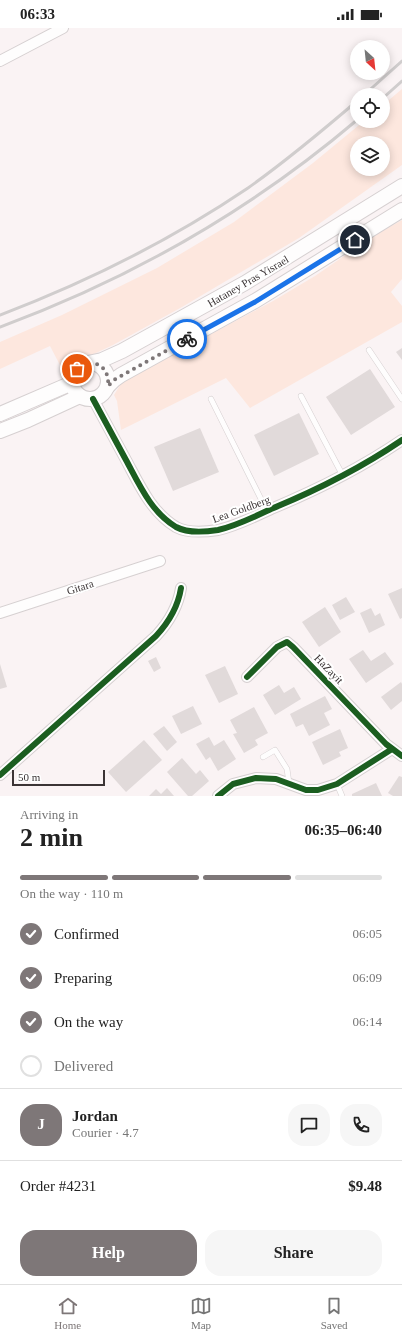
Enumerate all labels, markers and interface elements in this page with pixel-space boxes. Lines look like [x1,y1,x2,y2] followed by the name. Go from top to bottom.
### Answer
[20,6,55,22] text: 06:33
[350,40,390,80] north arrow
[350,40,390,176] map controls
[350,88,390,128] button: locate
[350,136,390,176] button: layers
[338,223,372,257] pin
[344,229,366,251] icon: home
[205,253,291,309] street label: Hataney Pras Yisrael
[167,319,207,359] courier
[176,328,198,350] icon: bike
[60,352,94,386] pin
[66,358,88,380] icon: bag
[210,493,272,525] street label: Lea Goldberg
[65,577,95,597] street label: Gitara
[312,652,346,686] street label: HaZayit
[12,768,105,787] scale bar
[18,771,40,783] text: 50 m
[20,807,78,822] text: Arriving in
[305,822,382,838] text: 06:35–06:40
[20,823,83,852] text: 2 min
[20,886,123,901] text: On the way · 110 m
[20,923,42,945] icon: check
[54,926,119,942] text: Confirmed
[352,926,382,941] text: 06:05
[20,967,42,989] icon: check
[54,970,112,986] text: Preparing
[352,970,382,985] text: 06:09
[20,1011,42,1033] icon: check
[54,1014,123,1030] text: On the way
[352,1014,382,1029] text: 06:14
[54,1058,113,1074] text: Delivered
[288,1104,330,1146] button: chat
[340,1104,382,1146] button: phone
[72,1108,118,1124] text: Jordan
[37,1116,45,1132] text: J
[72,1125,139,1140] text: Courier · 4.7
[20,1178,96,1194] text: Order #4231
[348,1178,382,1194] text: $9.48
[20,1230,197,1276] button: Help
[205,1230,382,1276] button: Share
[54,1295,81,1331] tab: Home
[190,1295,212,1331] tab: Map
[321,1295,348,1331] tab: Saved

